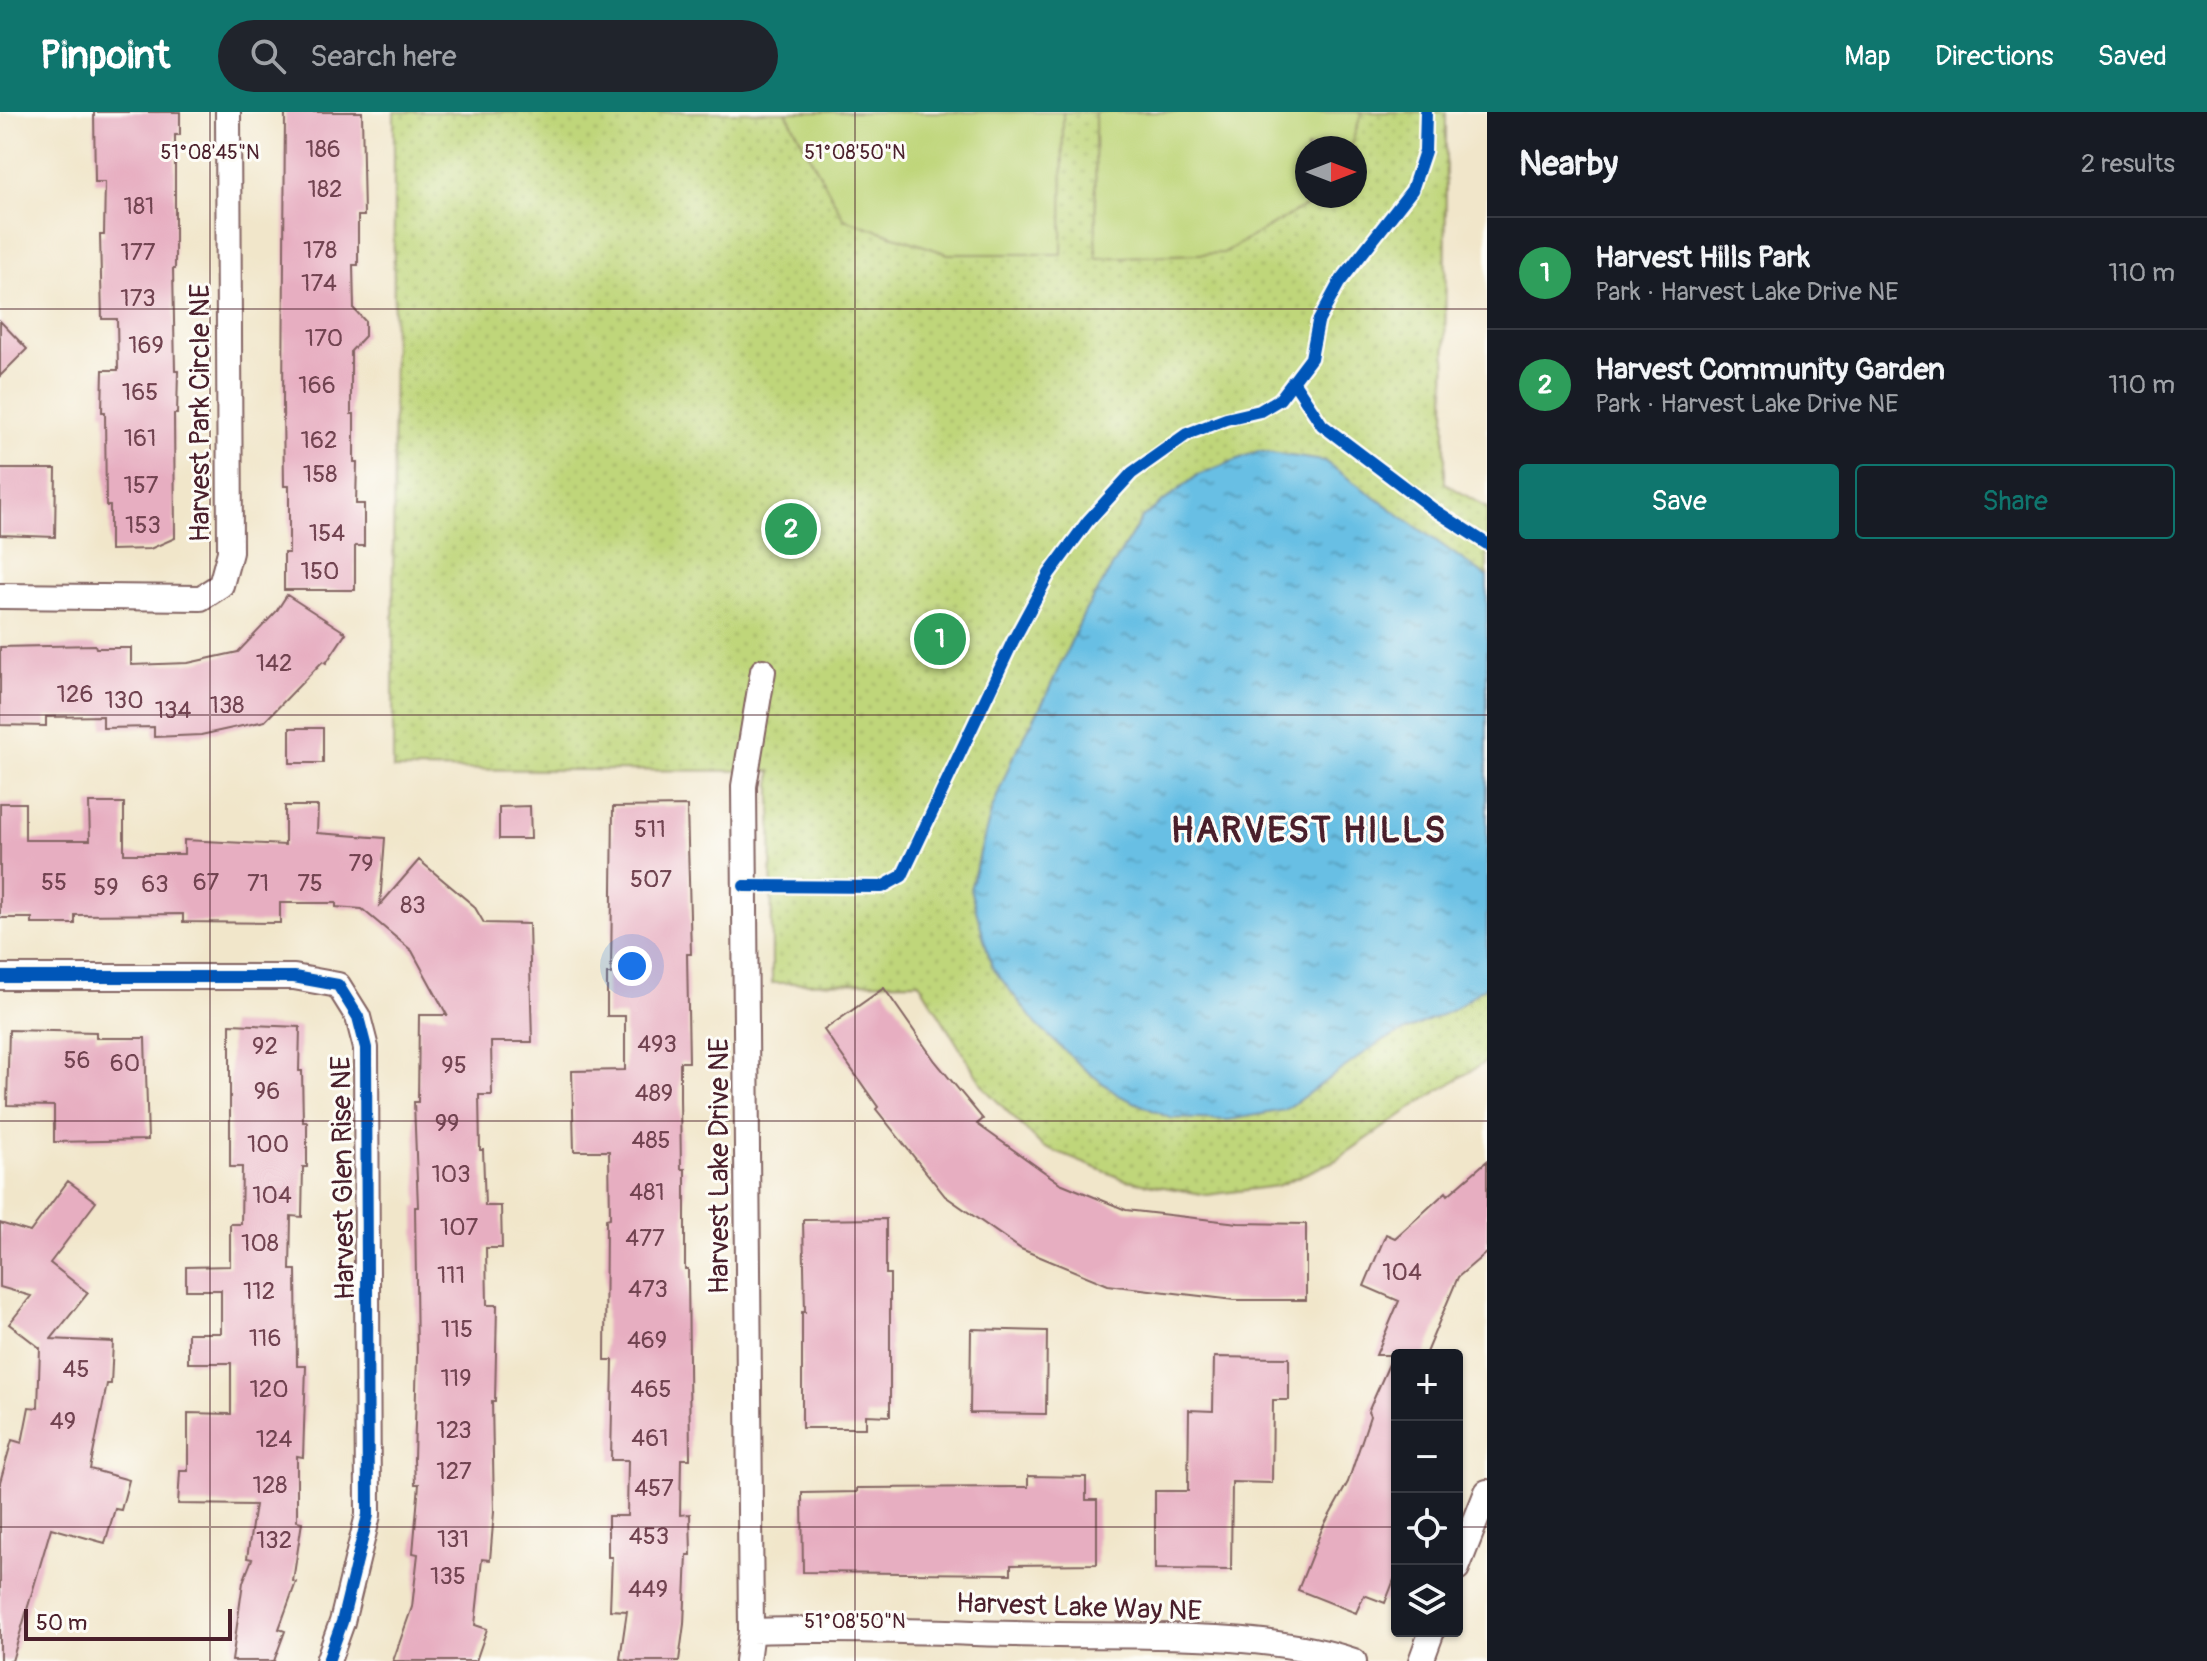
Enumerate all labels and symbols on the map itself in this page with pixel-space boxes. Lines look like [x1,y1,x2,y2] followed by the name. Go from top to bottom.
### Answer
[305,135,341,164] house number: 186
[1295,136,1367,208] north arrow
[160,140,260,165] text: 51°08'45"N
[804,140,906,165] text: 51°08'50"N
[308,175,342,204] house number: 182
[124,192,154,221] house number: 181
[303,236,337,265] house number: 178
[121,238,156,267] house number: 177
[301,269,337,298] house number: 174
[120,284,156,313] house number: 173
[183,284,218,542] street label: Harvest Park Circle NE
[305,324,343,353] house number: 170
[128,331,164,360] house number: 169
[298,371,336,400] house number: 166
[122,378,158,407] house number: 165
[124,424,156,453] house number: 161
[301,426,337,455] house number: 162
[303,460,337,489] house number: 158
[123,471,159,500] house number: 157
[765,499,817,559] pin: 2
[125,511,161,540] house number: 153
[309,519,345,548] house number: 154
[301,557,339,586] house number: 150
[914,609,966,669] pin: 1
[256,649,292,678] house number: 142
[57,680,93,709] house number: 126
[104,686,144,715] house number: 130
[210,691,244,720] house number: 138
[155,696,191,725] house number: 134
[1171,808,1447,853] district label: HARVEST HILLS
[634,815,666,844] house number: 511
[348,849,374,878] house number: 79
[630,865,672,894] house number: 507
[41,868,67,897] house number: 55
[193,868,220,897] house number: 67
[247,869,269,898] house number: 71
[297,869,323,898] house number: 75
[141,870,169,899] house number: 63
[93,873,119,902] house number: 59
[400,891,426,920] house number: 83
[612,946,652,986] your location
[637,1030,677,1059] house number: 493
[252,1032,278,1061] house number: 92
[702,1038,737,1294] street label: Harvest Lake Drive NE
[64,1046,90,1075] house number: 56
[110,1049,140,1078] house number: 60
[441,1051,467,1080] house number: 95
[324,1056,363,1300] street label: Harvest Glen Rise NE
[254,1077,280,1106] house number: 96
[635,1079,673,1108] house number: 489
[435,1109,459,1138] house number: 99
[631,1126,671,1155] house number: 485
[247,1130,289,1159] house number: 100
[431,1160,471,1189] house number: 103
[629,1178,665,1207] house number: 481
[252,1181,292,1210] house number: 104
[440,1213,479,1242] house number: 107
[625,1224,665,1253] house number: 477
[241,1229,279,1258] house number: 108
[1382,1258,1422,1287] house number: 104
[437,1261,465,1290] house number: 111
[628,1275,668,1304] house number: 473
[243,1277,275,1306] house number: 112
[441,1315,473,1344] house number: 115
[249,1324,281,1353] house number: 116
[627,1326,667,1355] house number: 469
[63,1355,89,1384] house number: 45
[440,1364,472,1393] house number: 119
[249,1375,289,1404] house number: 120
[631,1375,671,1404] house number: 465
[50,1407,76,1436] house number: 49
[436,1416,472,1445] house number: 123
[631,1424,669,1453] house number: 461
[256,1425,292,1454] house number: 124
[436,1457,472,1486] house number: 127
[253,1471,287,1500] house number: 128
[634,1474,674,1503] house number: 457
[629,1522,669,1551] house number: 453
[437,1525,469,1554] house number: 131
[256,1526,292,1555] house number: 132
[430,1562,466,1591] house number: 135
[628,1575,668,1604] house number: 449
[955,1586,1202,1629] street label: Harvest Lake Way NE
[24,1605,232,1641] scale bar
[804,1609,906,1634] text: 51°08'50"N

